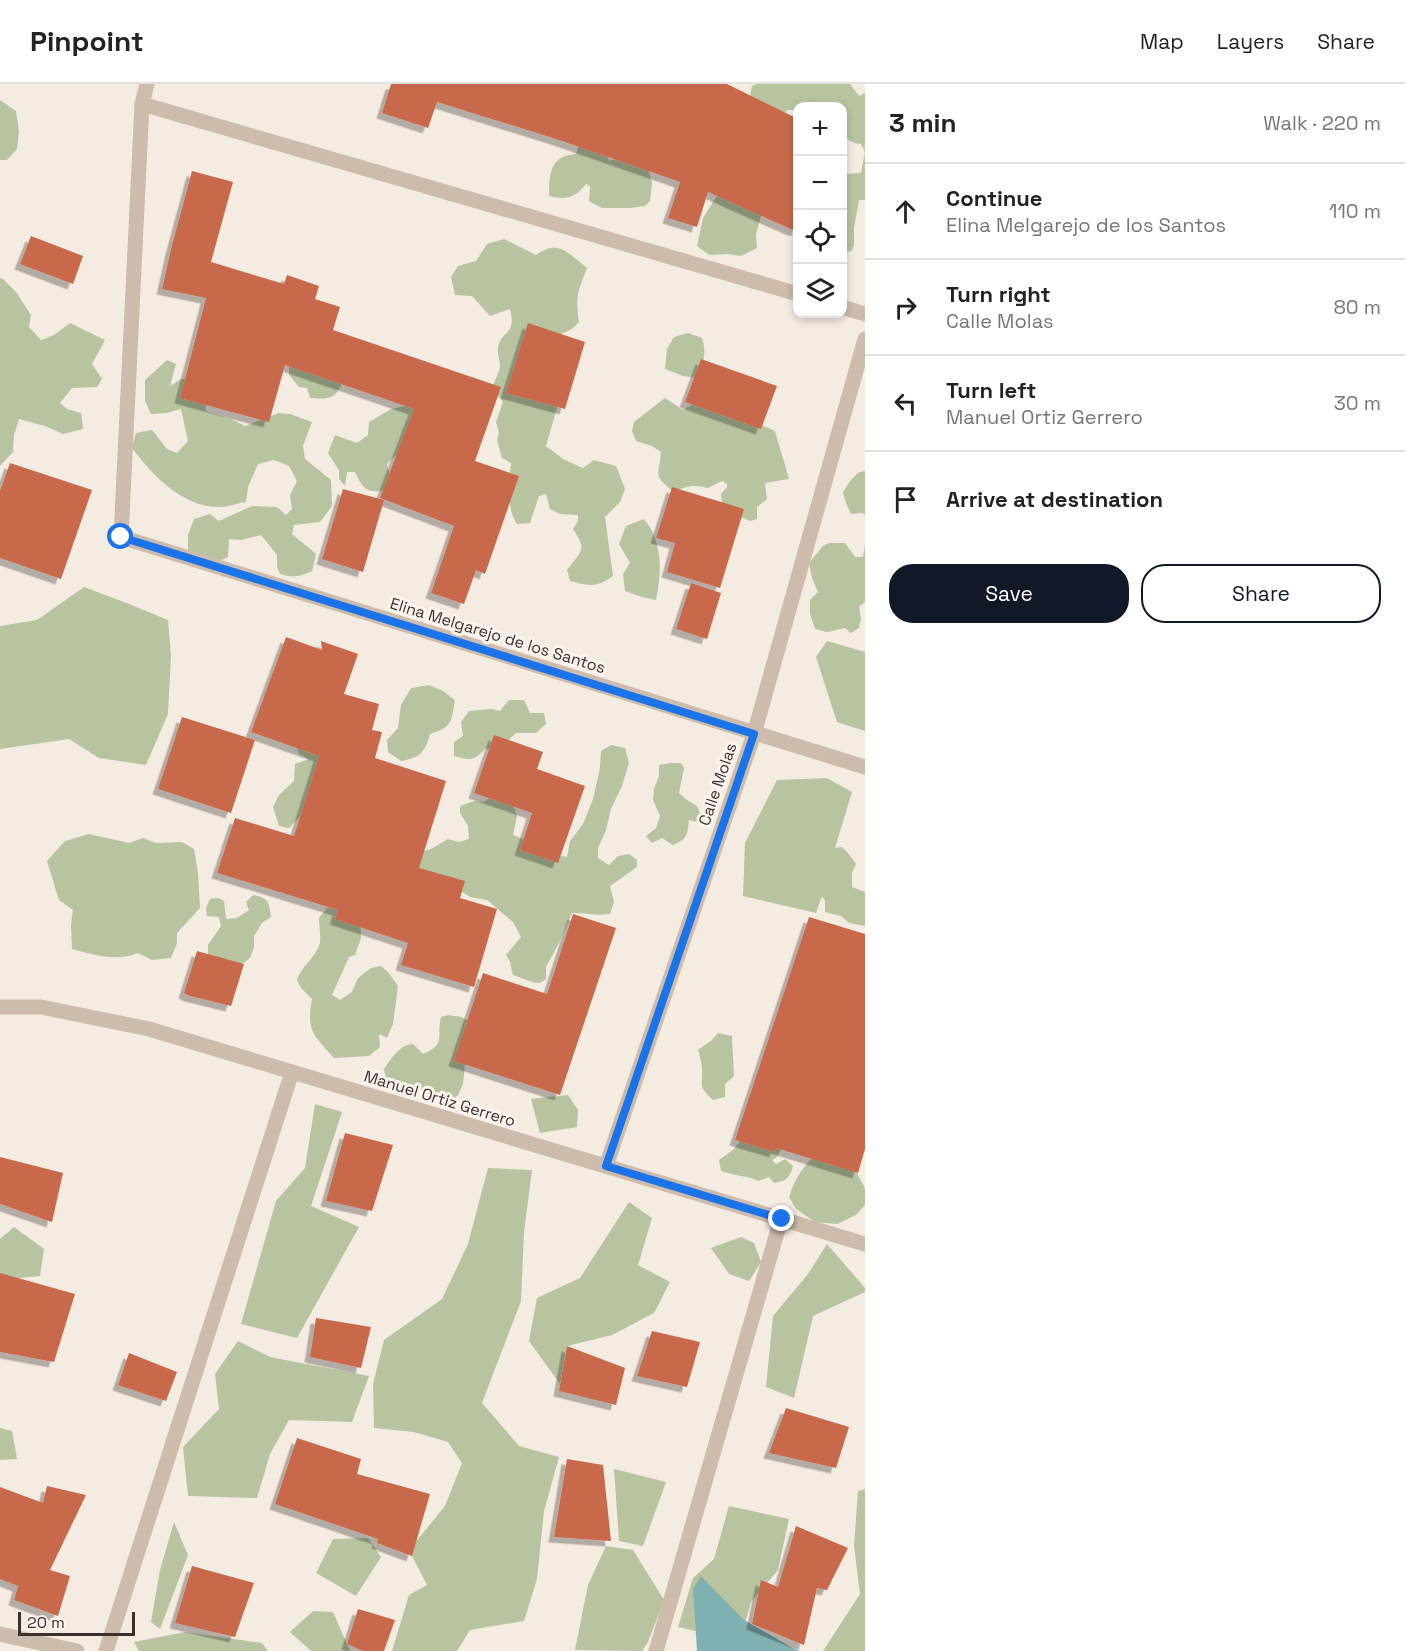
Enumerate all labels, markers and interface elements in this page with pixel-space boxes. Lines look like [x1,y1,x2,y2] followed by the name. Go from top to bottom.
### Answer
[30,23,144,59] text: Pinpoint
[1140,28,1184,55] text: Map
[1217,28,1284,55] text: Layers
[1317,28,1375,55] text: Share
[793,102,847,318] map controls
[793,102,847,156] button: +
[889,106,957,140] text: 3 min
[1263,110,1381,136] text: Walk · 220 m
[793,156,847,210] button: −
[946,184,1042,212] text: Continue
[889,195,922,228] icon: ahead
[1329,198,1381,224] text: 110 m
[793,210,847,264] button: locate
[946,212,1226,238] text: Elina Melgarejo de los Santos
[793,264,847,318] button: layers
[946,280,1051,308] text: Turn right
[889,291,922,324] icon: right
[1333,294,1381,320] text: 80 m
[946,308,1054,334] text: Calle Molas
[946,376,1036,404] text: Turn left
[889,387,922,420] icon: left
[1334,390,1381,416] text: 30 m
[946,404,1143,430] text: Manuel Ortiz Gerrero
[889,483,922,516] icon: arrive
[946,485,1163,513] text: Arrive at destination
[107,523,133,549] route start
[889,564,1129,623] button: Save
[1141,564,1381,623] button: Share
[388,593,608,678] street label: Elina Melgarejo de los Santos
[694,740,741,828] street label: Calle Molas
[362,1065,518,1132] street label: Manuel Ortiz Gerrero
[768,1205,794,1231] route end
[18,1609,135,1636] scale bar
[27,1612,65,1633] text: 20 m

